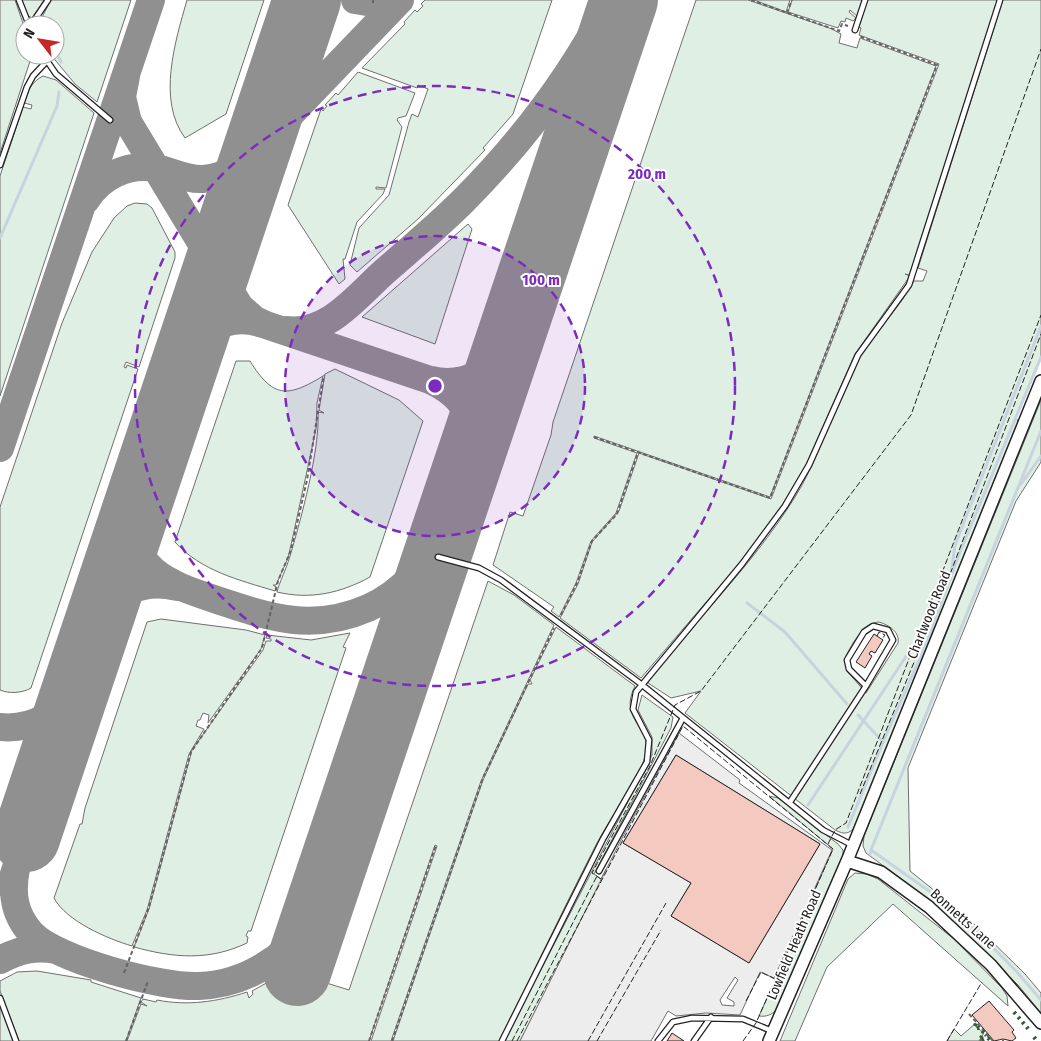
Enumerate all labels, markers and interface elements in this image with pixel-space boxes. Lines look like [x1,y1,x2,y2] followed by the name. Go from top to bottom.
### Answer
[15,15,65,65] north arrow
[20,26,39,42] text: N
[627,165,666,183] text: 200 m
[522,271,560,289] text: 100 m
[426,377,444,395] centre of rings
[904,568,954,662] street label: Charlwood Road
[927,885,999,953] street label: Bonnetts Lane
[763,888,825,1002] street label: Lowfield Heath Road

